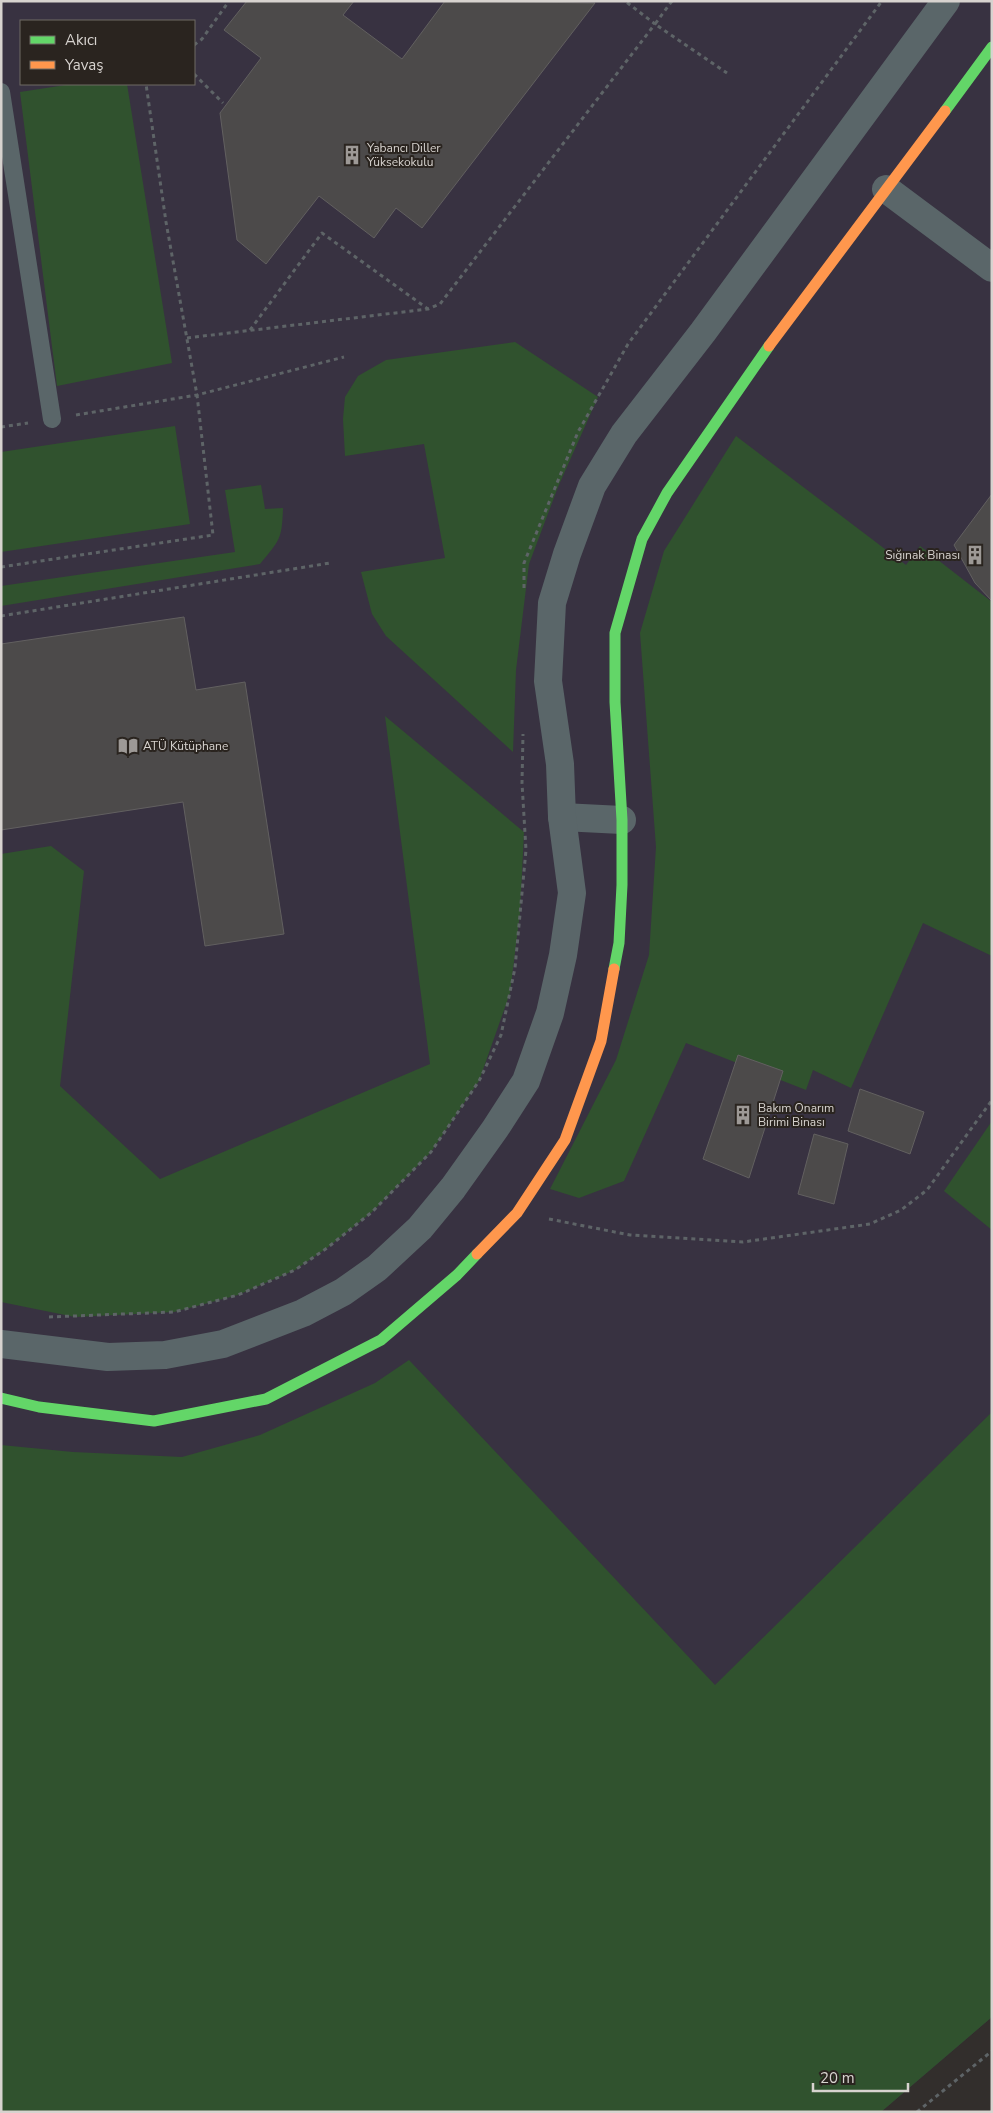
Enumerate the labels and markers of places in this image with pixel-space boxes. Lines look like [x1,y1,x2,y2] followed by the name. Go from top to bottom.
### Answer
[366,140,441,170] place label: Yabancı Diller Yüksekokulu
[341,144,363,166] building icon: Yabancı Diller Yüksekokulu
[964,544,986,566] building icon: Sığınak Binası
[885,547,960,563] place label: Sığınak Binası
[117,735,139,757] library icon: ATÜ Kütüphane
[143,738,228,754] place label: ATÜ Kütüphane
[758,1100,834,1130] place label: Bakım Onarım Birimi Binası
[732,1104,754,1126] building icon: Bakım Onarım Birimi Binası

